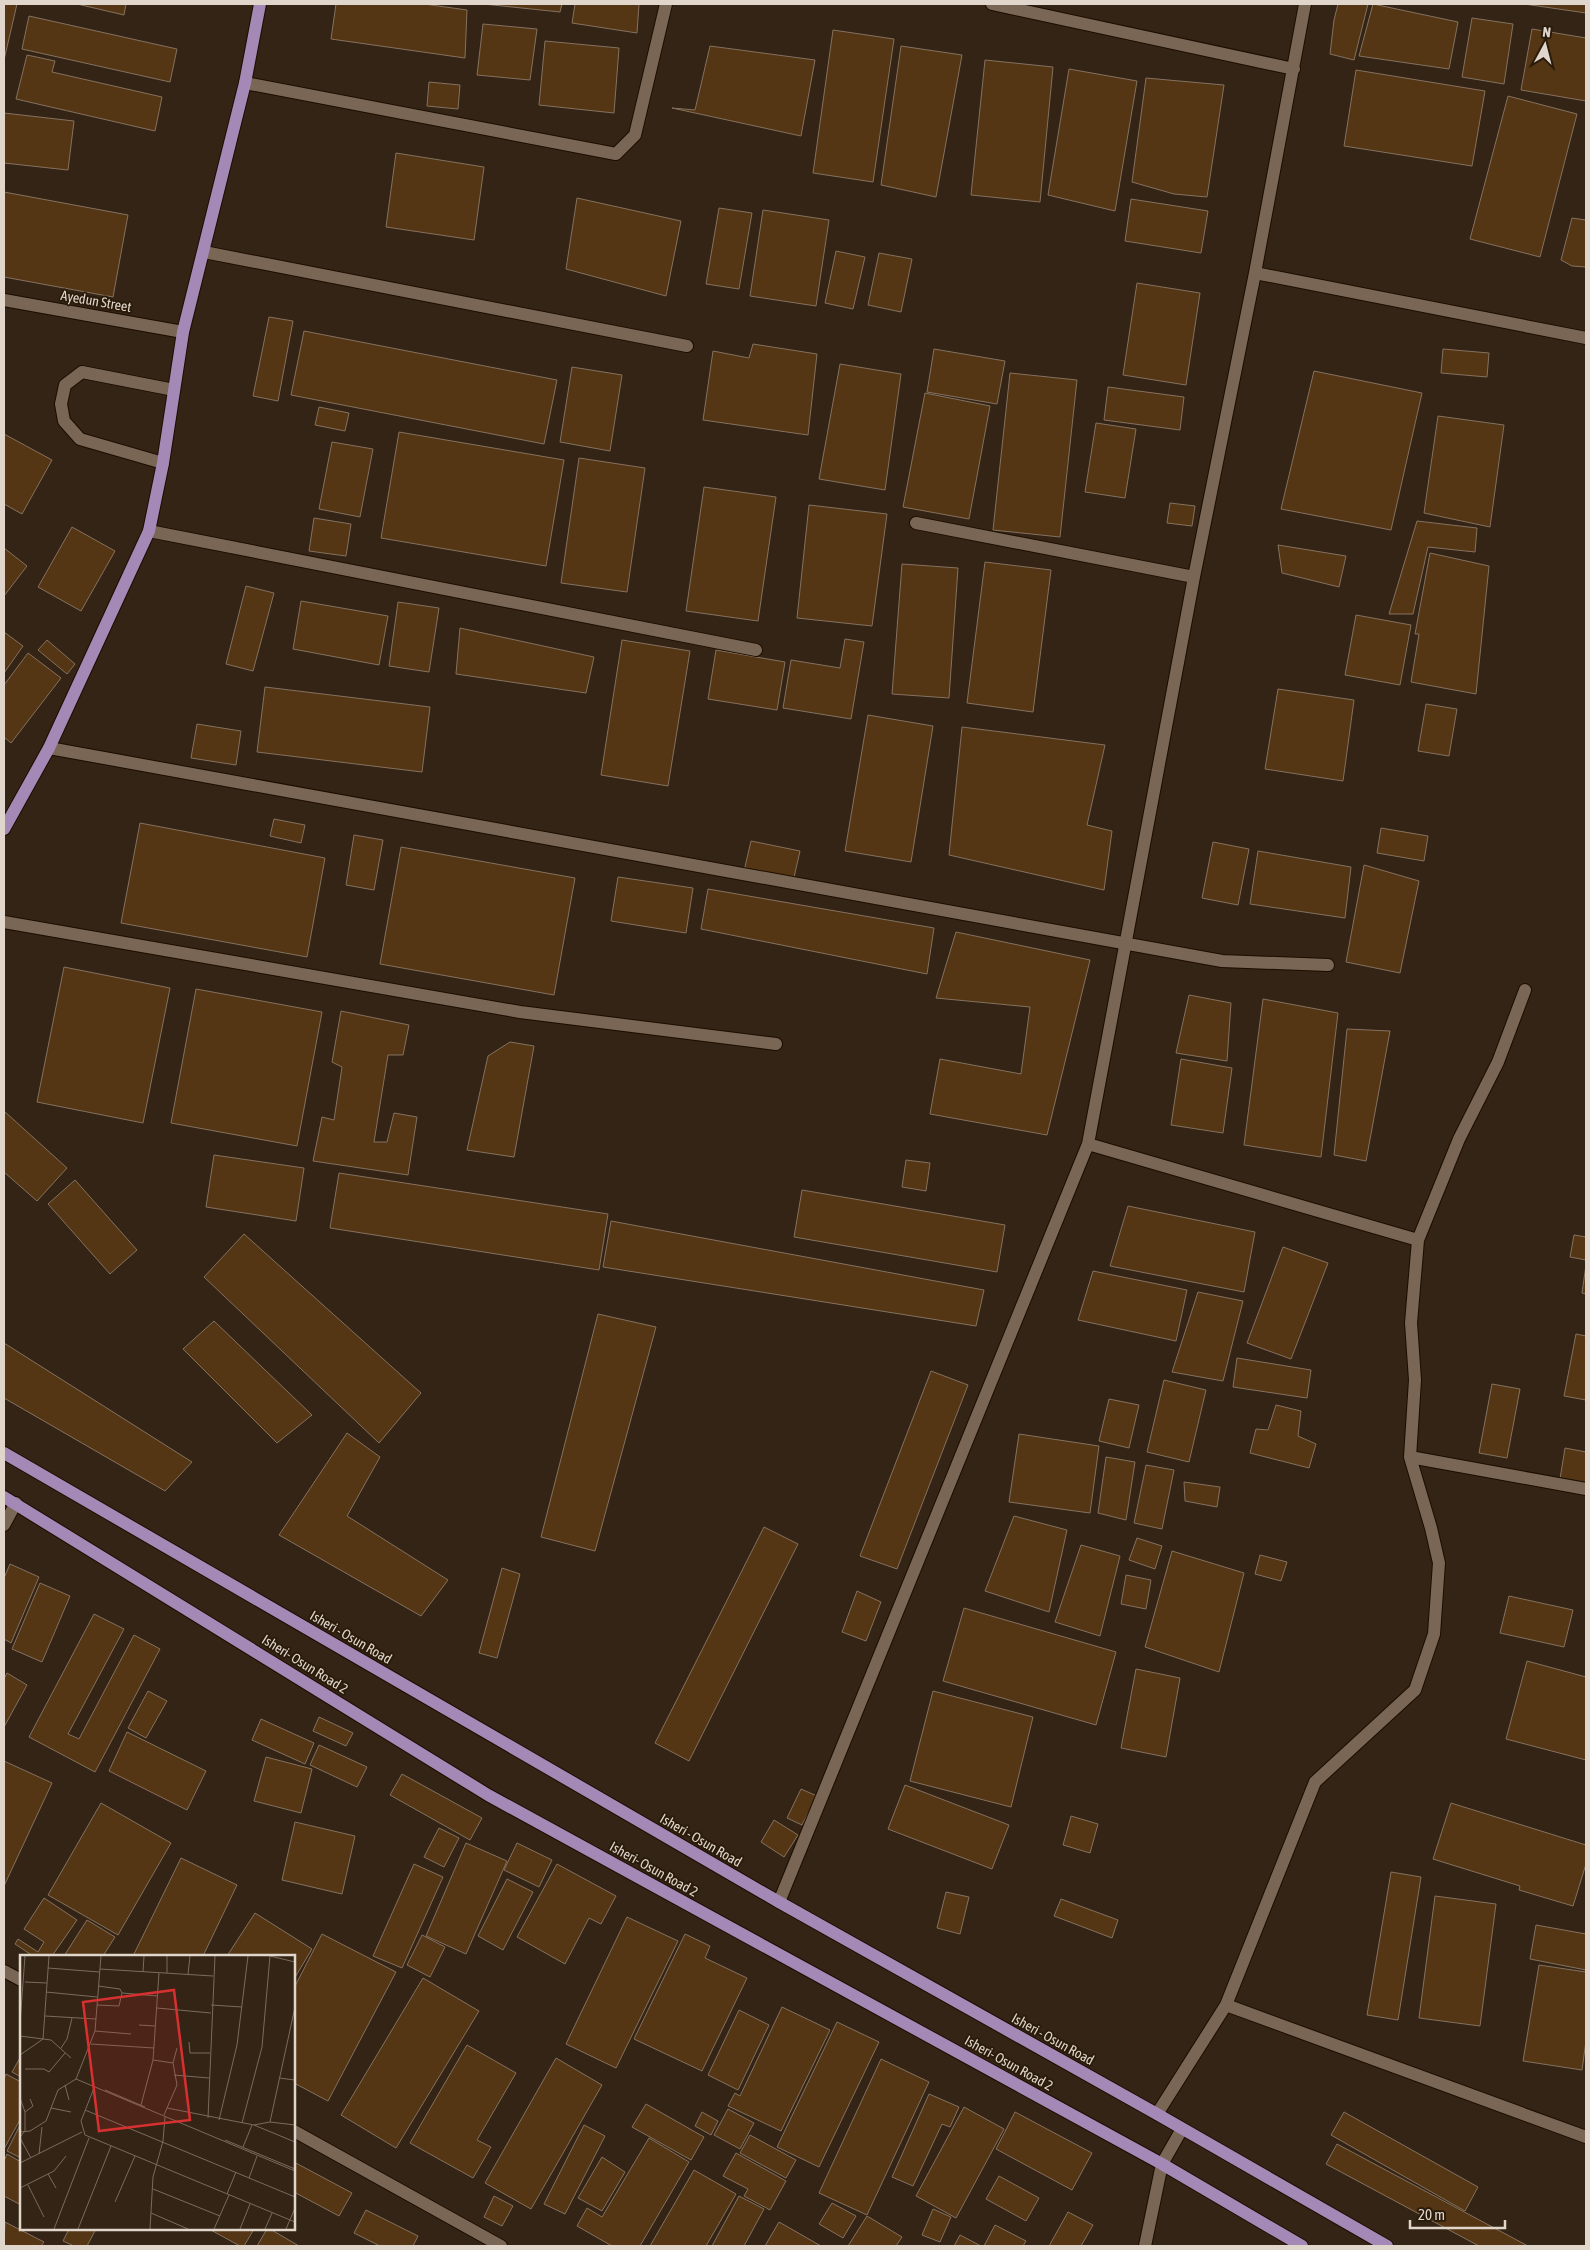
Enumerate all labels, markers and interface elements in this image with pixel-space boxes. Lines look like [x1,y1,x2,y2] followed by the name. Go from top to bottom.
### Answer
[1520,20,1570,70] north arrow
[1542,24,1552,41] text: N
[59,287,133,315] street label: Ayedun Street
[307,1607,395,1667] street label: Isheri - Osun Road
[259,1631,351,1697] street label: Isheri- Osun Road 2
[657,1810,745,1870] street label: Isheri - Osun Road
[607,1838,701,1900] street label: Isheri- Osun Road 2
[20,1955,295,2230] inset map
[1009,2010,1097,2068] street label: Isheri - Osun Road
[962,2032,1056,2094] street label: Isheri- Osun Road 2
[1410,2198,1505,2230] scale bar
[1418,2206,1445,2223] text: 20 m

